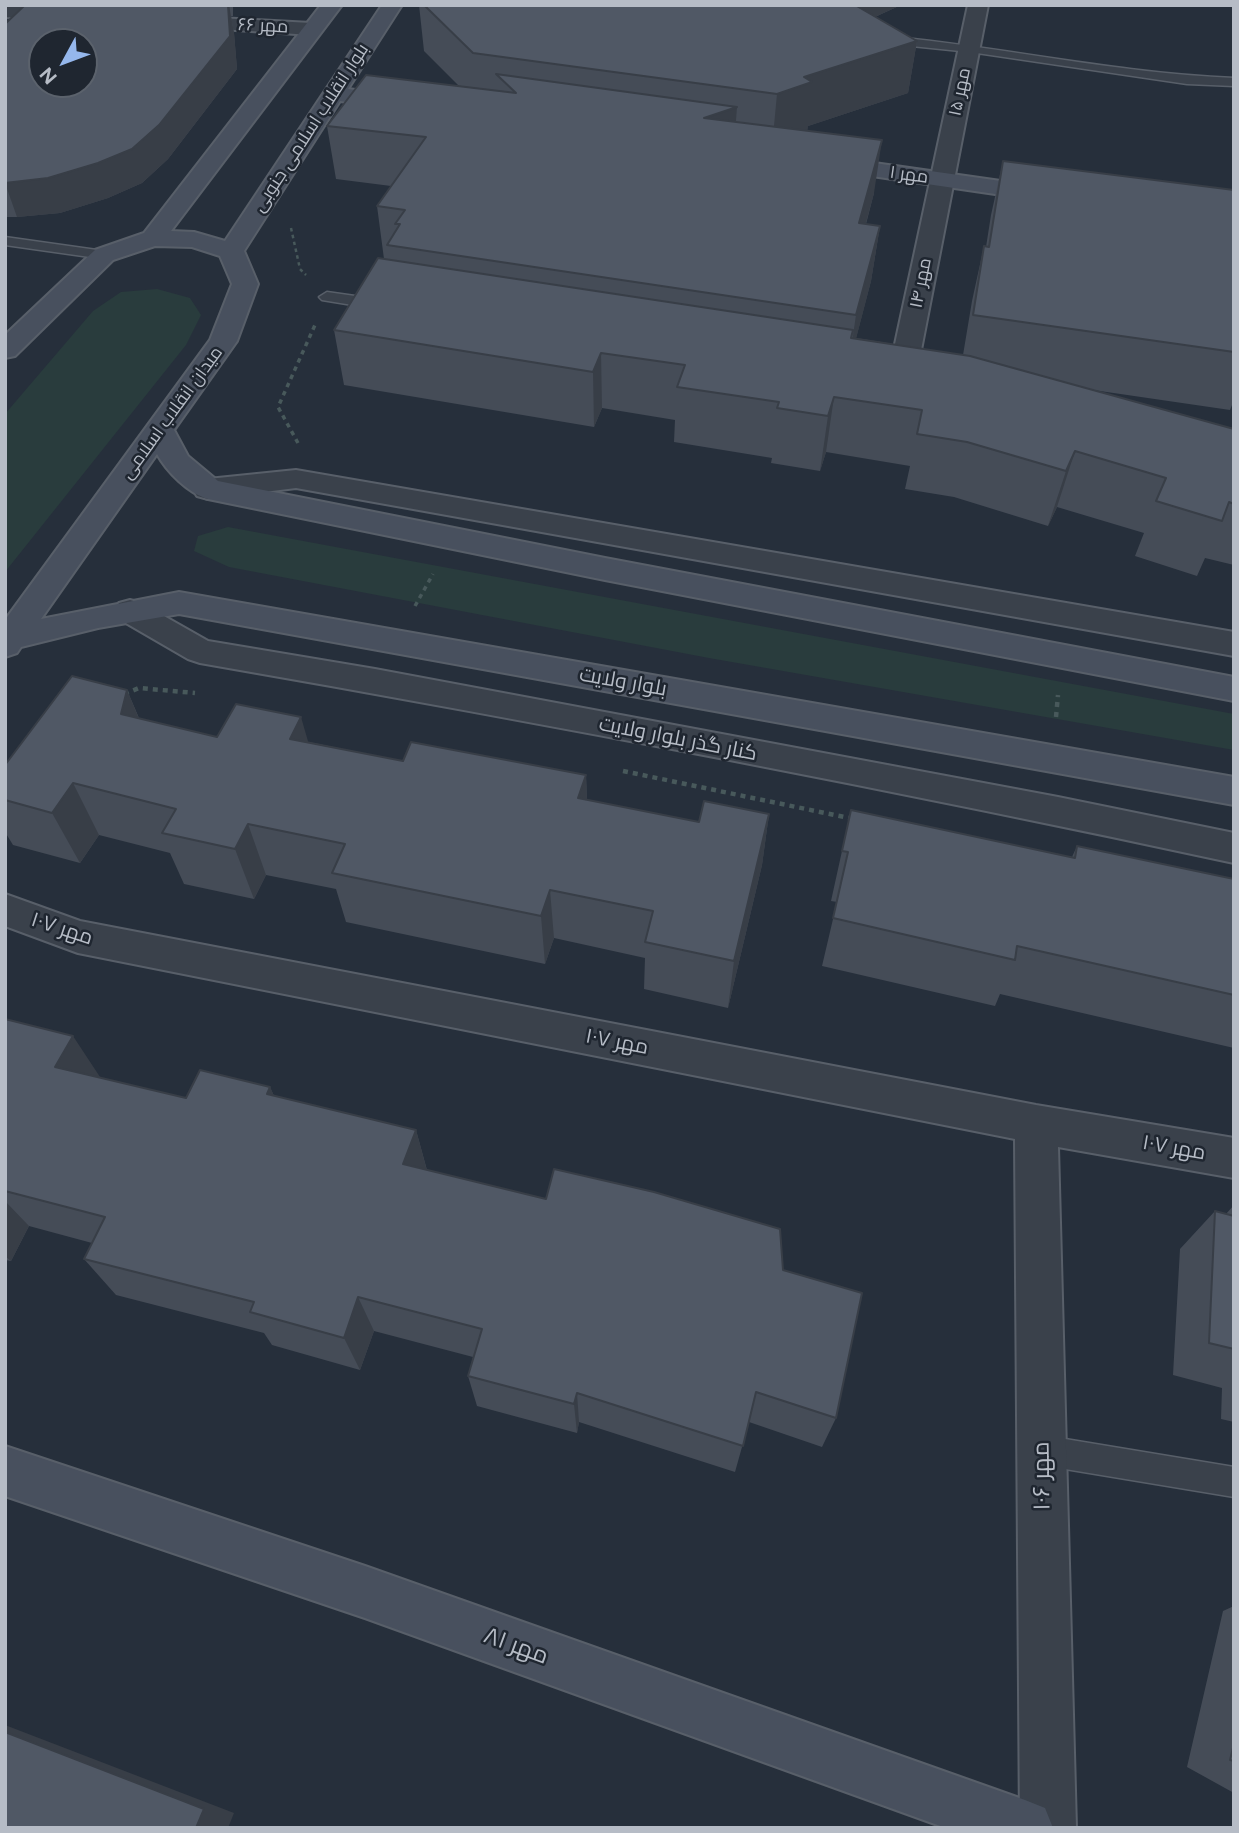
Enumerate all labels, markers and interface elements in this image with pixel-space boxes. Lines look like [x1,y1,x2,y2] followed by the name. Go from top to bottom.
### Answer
[237,14,289,38] street label: مهر ۶۶
[28,28,98,98] north arrow
[248,40,374,216] street label: بلوار انقلاب اسلامی جنوبی
[35,63,62,89] text: N
[944,66,976,118] street label: مهر ۱۵
[888,162,930,188] street label: مهر ۱
[906,256,936,310] street label: مهر ۱۴
[117,342,227,484] street label: میدان انقلاب اسلامی
[577,662,669,702] street label: بلوار ولایت
[597,711,759,767] street label: کنار گذر بلوار ولایت
[28,907,96,951] street label: مهر ۱۰۷
[583,1024,651,1060] street label: مهر ۱۰۷
[1140,1130,1208,1166] street label: مهر ۱۰۷
[1027,1441,1057,1511] street label: مهر ۱۰۶
[480,1621,552,1671] street label: مهر ۸۱

